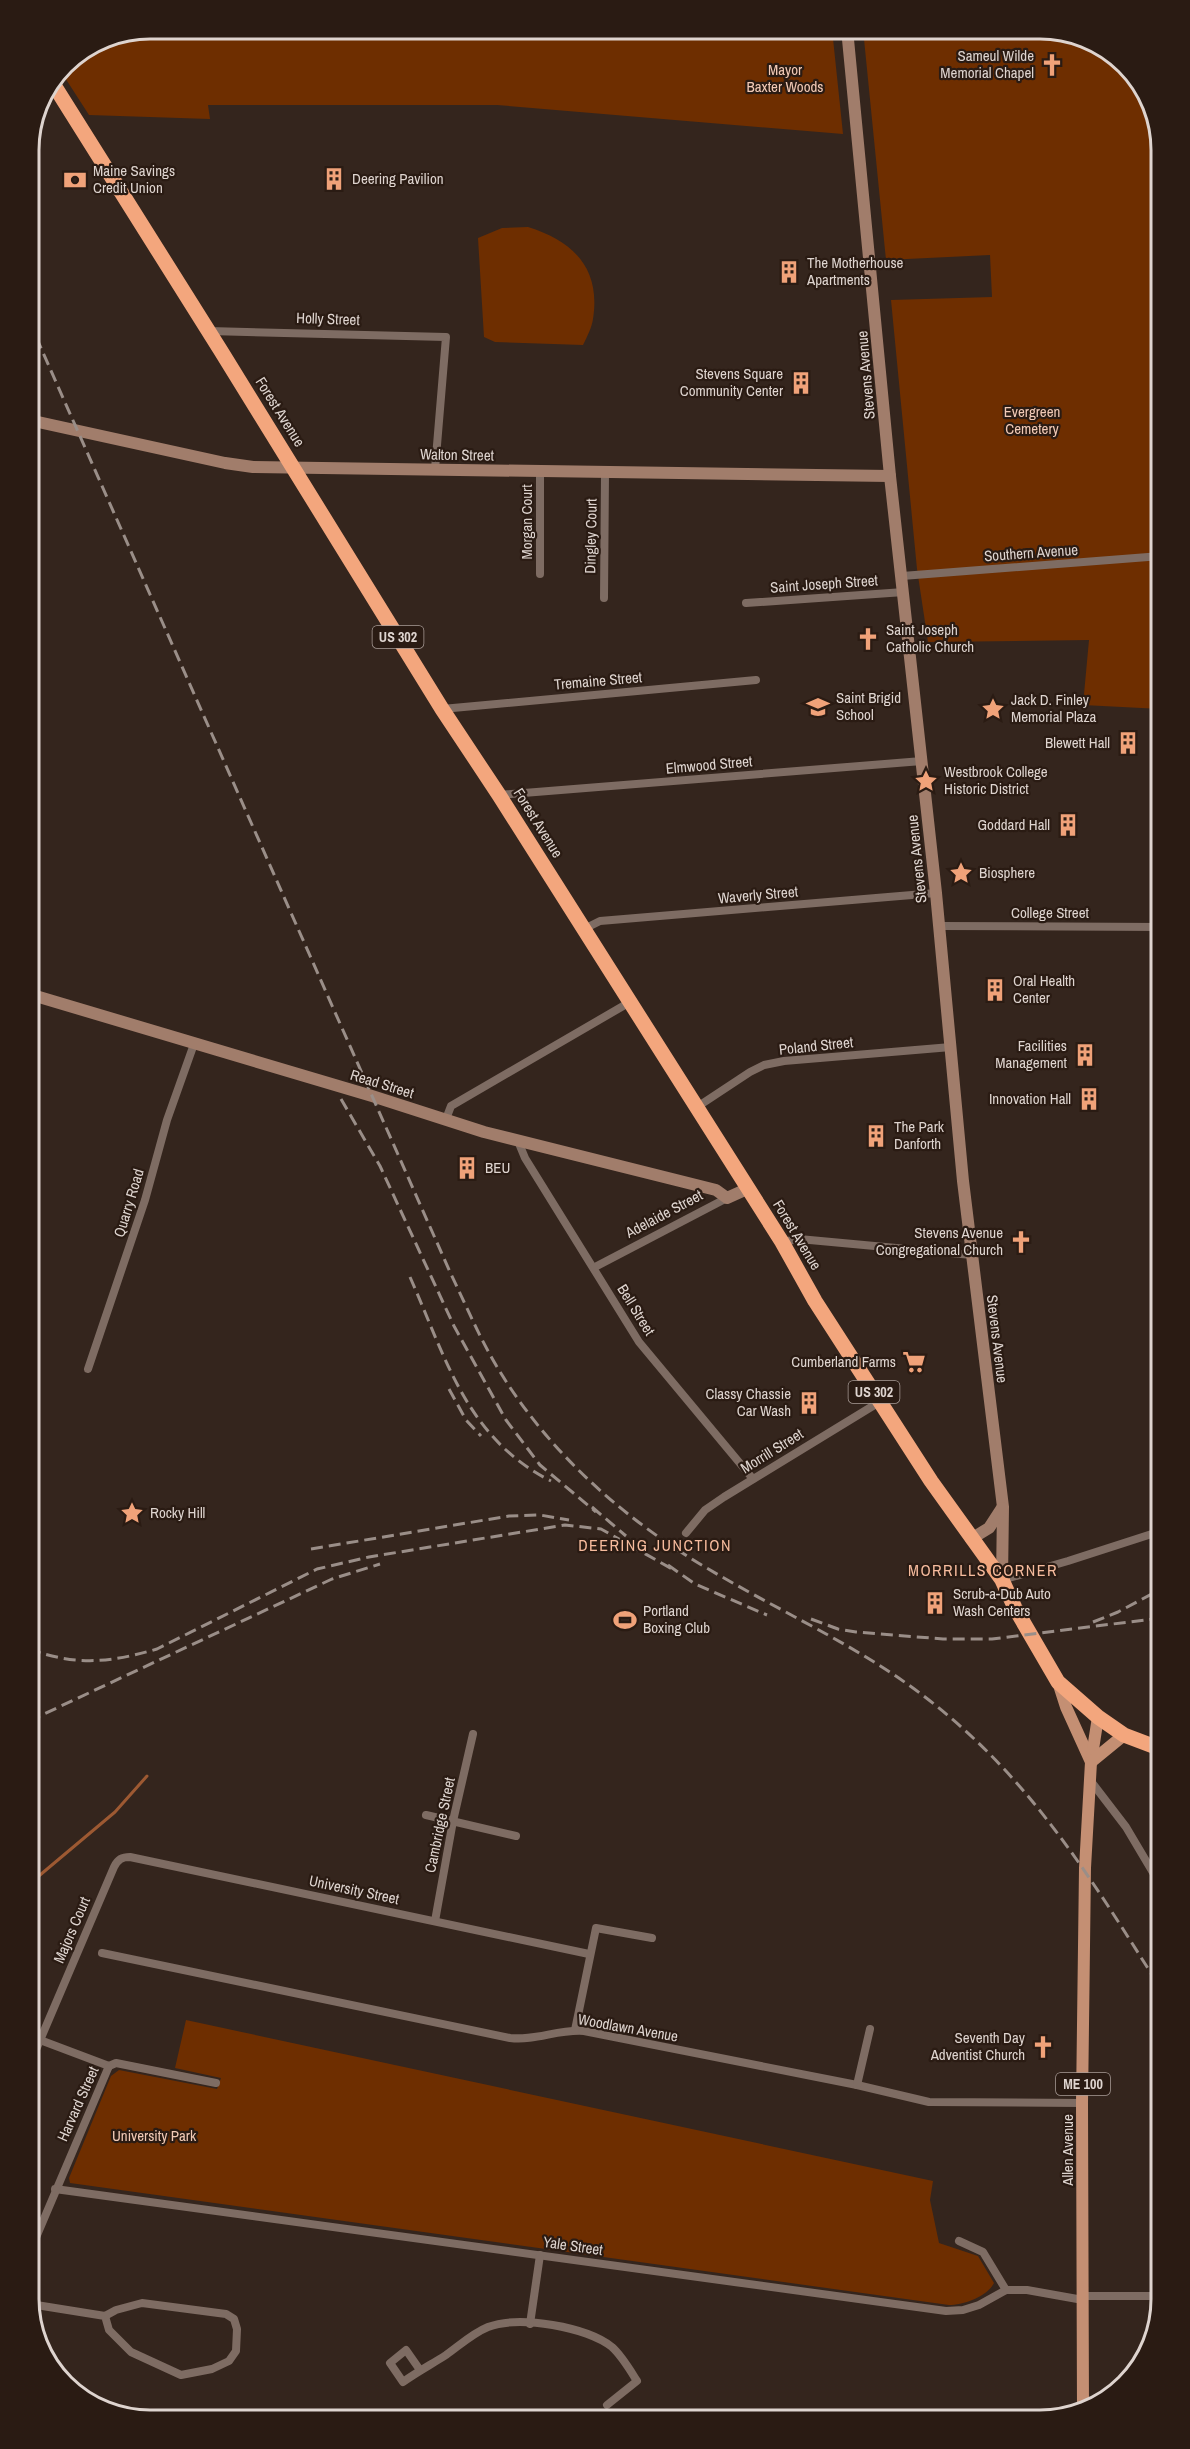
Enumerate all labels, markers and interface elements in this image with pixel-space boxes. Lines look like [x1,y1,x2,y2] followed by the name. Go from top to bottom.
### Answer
[940,45,1034,83] place label: Sameul Wilde Memorial Chapel
[1039,52,1065,78] church icon: Sameul Wilde Memorial Chapel
[746,59,824,97] park label: Mayor Baxter Woods
[93,160,175,198] place label: Maine Savings Credit Union
[321,166,347,192] building icon: Deering Pavilion
[62,167,88,193] bank icon: Maine Savings Credit Union
[352,168,444,189] place label: Deering Pavilion
[806,252,904,290] place label: The Motherhouse Apartments
[776,259,802,285] building icon: The Motherhouse Apartments
[296,307,361,330] street label: Holly Street
[851,330,880,420] street label: Stevens Avenue
[680,363,783,401] place label: Stevens Square Community Center
[788,370,814,396] building icon: Stevens Square Community Center
[251,373,310,451] street label: Forest Avenue
[1004,401,1060,439] park label: Evergreen Cemetery
[420,443,495,466] street label: Walton Street
[516,484,537,560] street label: Morgan Court
[579,498,602,574] street label: Dingley Court
[983,539,1079,566] street label: Southern Avenue
[769,569,879,598] street label: Saint Joseph Street
[886,619,974,657] place label: Saint Joseph Catholic Church
[372,626,424,648] road number: US 302
[855,626,881,652] church icon: Saint Joseph Catholic Church
[553,666,643,695] street label: Tremaine Street
[836,687,901,725] place label: Saint Brigid School
[1011,689,1097,727] place label: Jack D. Finley Memorial Plaza
[805,694,831,720] school or university icon: Saint Brigid School
[980,696,1006,722] place icon: Jack D. Finley Memorial Plaza
[1115,730,1141,756] building icon: Blewett Hall
[1045,732,1110,753] place label: Blewett Hall
[665,750,754,779] street label: Elmwood Street
[944,761,1048,799] place label: Westbrook College Historic District
[913,768,939,794] place icon: Westbrook College Historic District
[509,784,568,862] street label: Forest Avenue
[1055,812,1081,838] building icon: Goddard Hall
[901,814,932,904] street label: Stevens Avenue
[978,814,1050,835] place label: Goddard Hall
[948,860,974,886] place icon: Biosphere
[979,862,1035,883] place label: Biosphere
[717,880,799,908] street label: Waverly Street
[1011,902,1090,923] street label: College Street
[1013,970,1075,1008] place label: Oral Health Center
[982,977,1008,1003] building icon: Oral Health Center
[778,1031,855,1060] street label: Poland Street
[995,1035,1068,1073] place label: Facilities Management
[1072,1042,1098,1068] building icon: Facilities Management
[348,1064,417,1103] street label: Read Street
[1076,1086,1102,1112] building icon: Innovation Hall
[989,1088,1071,1109] place label: Innovation Hall
[894,1116,945,1154] place label: The Park Danforth
[863,1123,889,1149] building icon: The Park Danforth
[454,1155,480,1181] building icon: BEU
[485,1157,510,1178] place label: BEU
[108,1166,149,1240] street label: Quarry Road
[621,1184,707,1243] street label: Adelaide Street
[768,1196,827,1274] street label: Forest Avenue
[876,1222,1003,1260] place label: Stevens Avenue Congregational Church
[1008,1229,1034,1255] church icon: Stevens Avenue Congregational Church
[612,1280,661,1340] street label: Bell Street
[982,1294,1013,1384] street label: Stevens Avenue
[901,1349,927,1375] supermarket icon: Cumberland Farms
[791,1351,896,1372] place label: Cumberland Farms
[848,1381,900,1403] road number: US 302
[706,1383,791,1421] place label: Classy Chassie Car Wash
[796,1390,822,1416] building icon: Classy Chassie Car Wash
[736,1423,808,1478] street label: Morrill Street
[119,1500,145,1526] place icon: Rocky Hill
[150,1502,205,1523] place label: Rocky Hill
[578,1534,732,1556] district label: DEERING JUNCTION
[908,1559,1058,1581] district label: MORRILLS CORNER
[953,1583,1051,1621] place label: Scrub-a-Dub Auto Wash Centers
[922,1590,948,1616] building icon: Scrub-a-Dub Auto Wash Centers
[643,1600,710,1638] place label: Portland Boxing Club
[612,1607,638,1633] sports icon: Portland Boxing Club
[419,1775,460,1875] street label: Cambridge Street
[307,1870,402,1909] street label: University Street
[48,1893,95,1966] street label: Majors Court
[576,2008,680,2047] street label: Woodlawn Avenue
[930,2027,1026,2065] place label: Seventh Day Adventist Church
[1030,2034,1056,2060] church icon: Seventh Day Adventist Church
[52,2062,104,2145] street label: Harvard Street
[1056,2073,1110,2095] road number: ME 100
[1057,2114,1078,2187] street label: Allen Avenue
[112,2125,197,2146] park label: University Park
[542,2231,605,2260] street label: Yale Street

